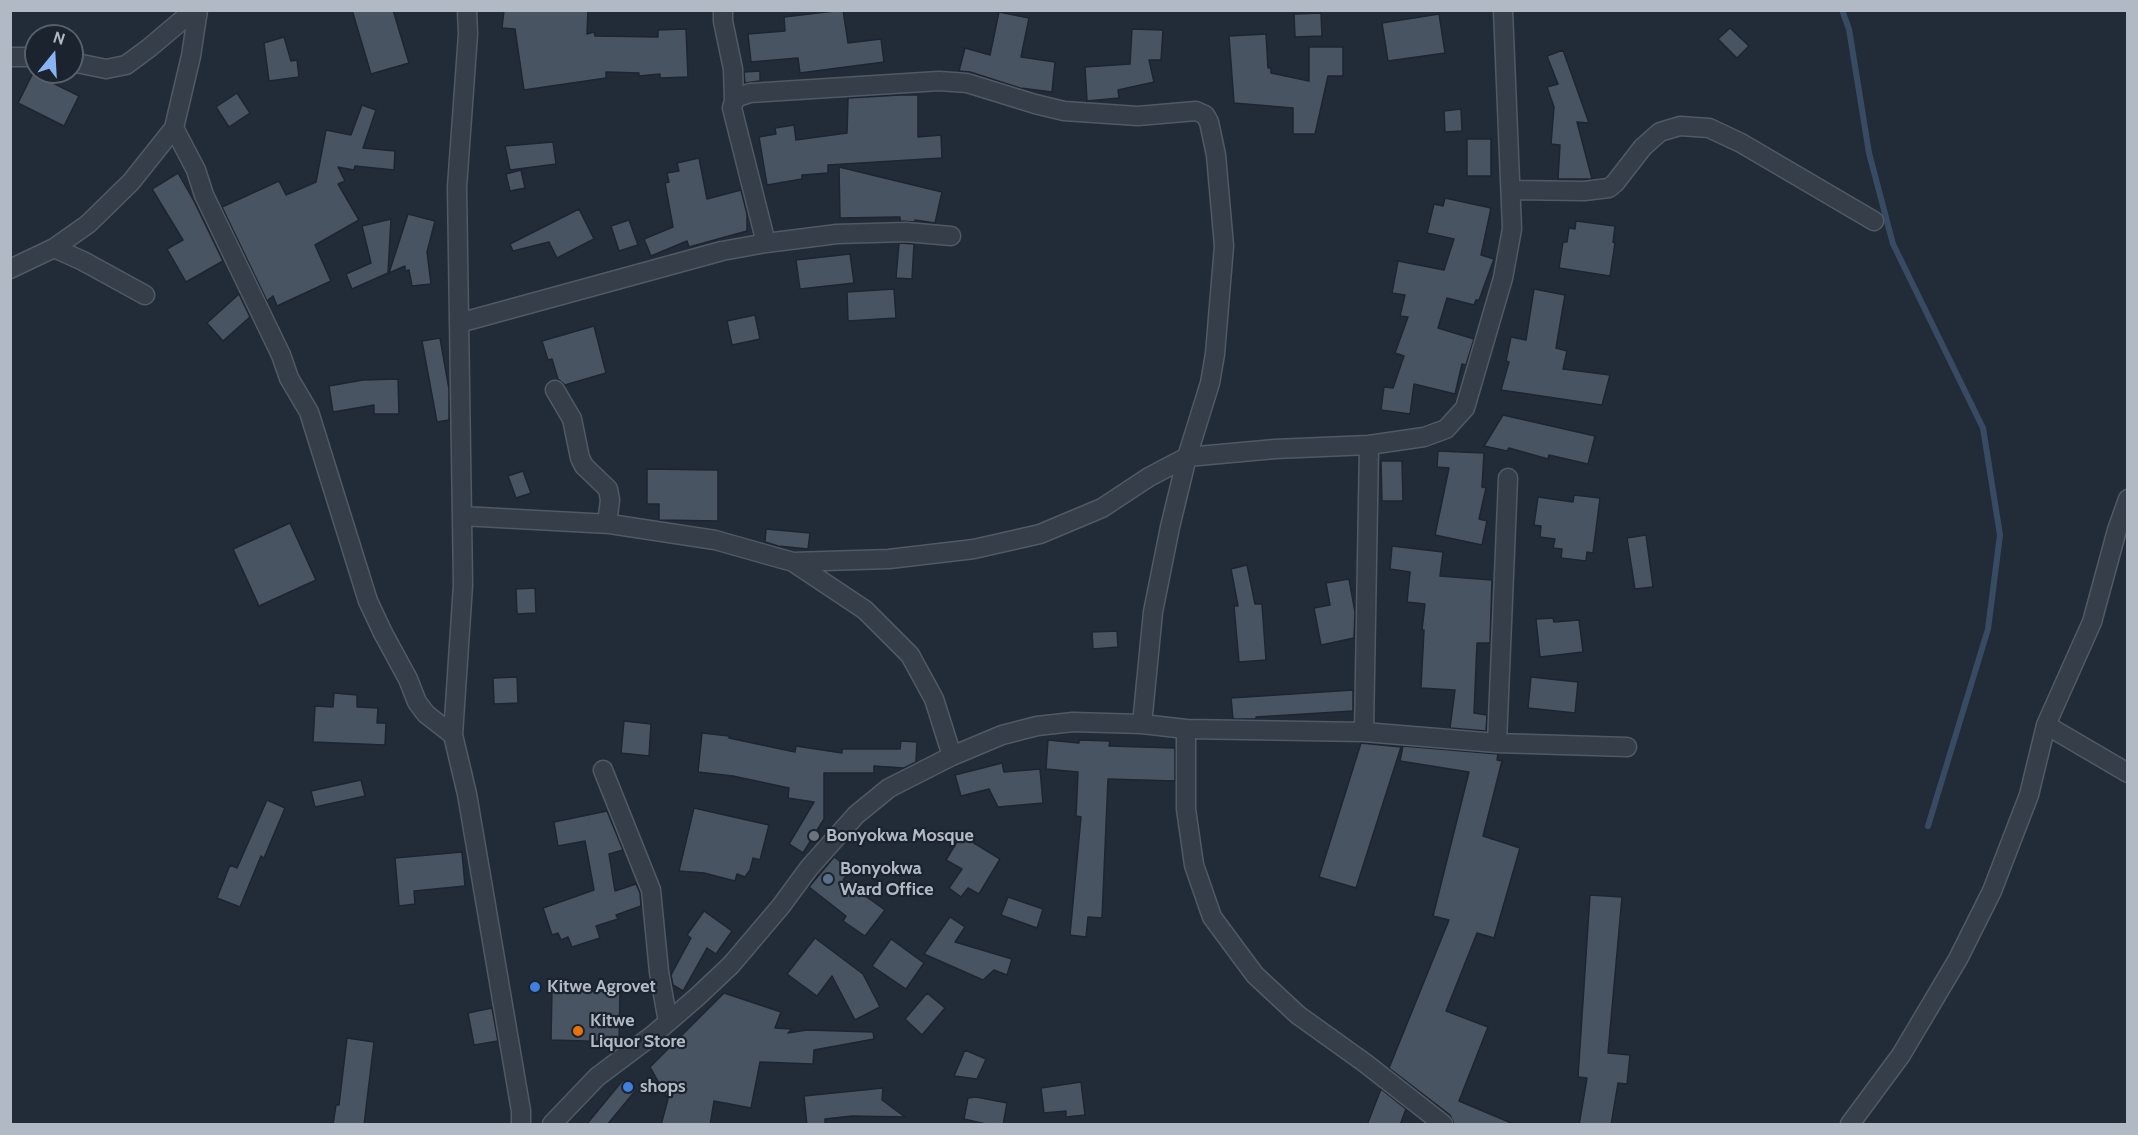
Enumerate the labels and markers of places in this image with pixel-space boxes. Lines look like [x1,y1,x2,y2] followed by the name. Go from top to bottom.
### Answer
[826,825,974,847] place label: Bonyokwa Mosque
[807,829,821,843] marker: Bonyokwa Mosque
[840,858,934,900] place label: Bonyokwa Ward Office
[821,872,835,886] marker: Bonyokwa Ward Office
[547,976,656,998] place label: Kitwe Agrovet
[528,980,542,994] marker: Kitwe Agrovet
[590,1010,686,1052] place label: Kitwe Liquor Store
[571,1024,585,1038] marker: Kitwe Liquor Store
[640,1076,686,1098] place label: shops
[621,1080,635,1094] marker: shops

